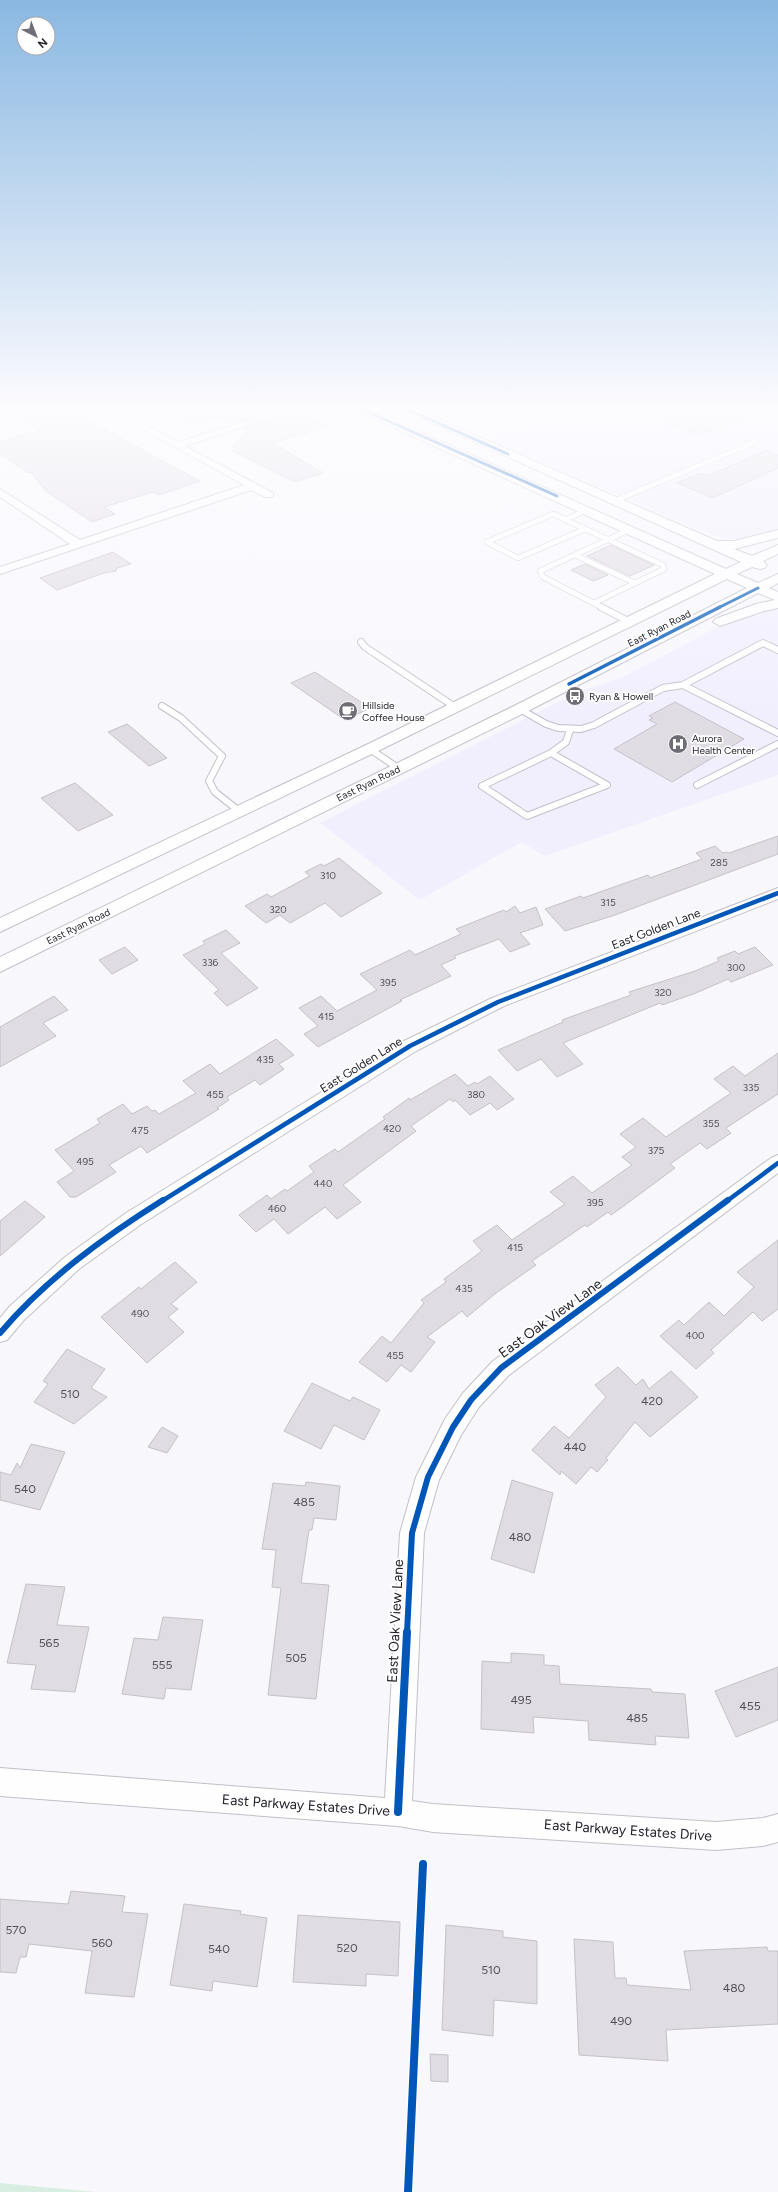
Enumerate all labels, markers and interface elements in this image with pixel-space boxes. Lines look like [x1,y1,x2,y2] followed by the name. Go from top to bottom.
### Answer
[16,16,56,56] north arrow
[35,35,50,51] text: N
[625,607,693,650] street label: East Ryan Road
[564,685,586,707] bus stop icon: Ryan & Howell
[589,690,653,703] place label: Ryan & Howell
[362,699,425,724] place label: Hillside Coffee House
[337,700,359,722] cafe icon: Hillside Coffee House
[692,732,756,757] place label: Aurora Health Center
[667,733,689,755] hospital icon: Aurora Health Center
[334,762,402,805] street label: East Ryan Road
[710,856,728,869] house number: 285
[320,869,336,882] house number: 310
[600,896,616,909] house number: 315
[269,903,287,916] house number: 320
[44,905,112,948] street label: East Ryan Road
[610,905,703,952] street label: East Golden Lane
[202,956,219,969] house number: 336
[727,961,745,974] house number: 300
[380,976,397,989] house number: 395
[654,986,672,999] house number: 320
[318,1010,334,1023] house number: 415
[317,1034,405,1096] street label: East Golden Lane
[256,1053,274,1066] house number: 435
[743,1081,760,1094] house number: 335
[206,1088,224,1101] house number: 455
[467,1088,485,1101] house number: 380
[703,1117,720,1130] house number: 355
[383,1122,401,1135] house number: 420
[131,1124,149,1137] house number: 475
[648,1144,665,1157] house number: 375
[76,1155,94,1168] house number: 495
[314,1177,332,1190] house number: 440
[587,1196,604,1209] house number: 395
[268,1202,286,1215] house number: 460
[507,1241,523,1254] house number: 415
[495,1275,606,1362] street label: East Oak View Lane
[455,1282,473,1295] house number: 435
[131,1307,149,1320] house number: 490
[685,1329,705,1342] house number: 400
[386,1349,404,1362] house number: 455
[60,1387,80,1401] house number: 510
[641,1394,663,1408] house number: 420
[564,1440,587,1454] house number: 440
[14,1482,36,1496] house number: 540
[293,1495,315,1509] house number: 485
[509,1530,532,1544] house number: 480
[384,1558,407,1683] street label: East Oak View Lane
[39,1636,59,1650] house number: 565
[285,1651,307,1665] house number: 505
[152,1658,172,1672] house number: 555
[510,1693,532,1707] house number: 495
[739,1699,761,1713] house number: 455
[626,1711,648,1725] house number: 485
[221,1791,391,1820] street label: East Parkway Estates Drive
[543,1816,713,1845] street label: East Parkway Estates Drive
[5,1923,27,1937] house number: 570
[91,1936,113,1950] house number: 560
[336,1941,358,1955] house number: 520
[208,1942,230,1956] house number: 540
[481,1963,501,1977] house number: 510
[723,1981,746,1995] house number: 480
[610,2014,632,2028] house number: 490

